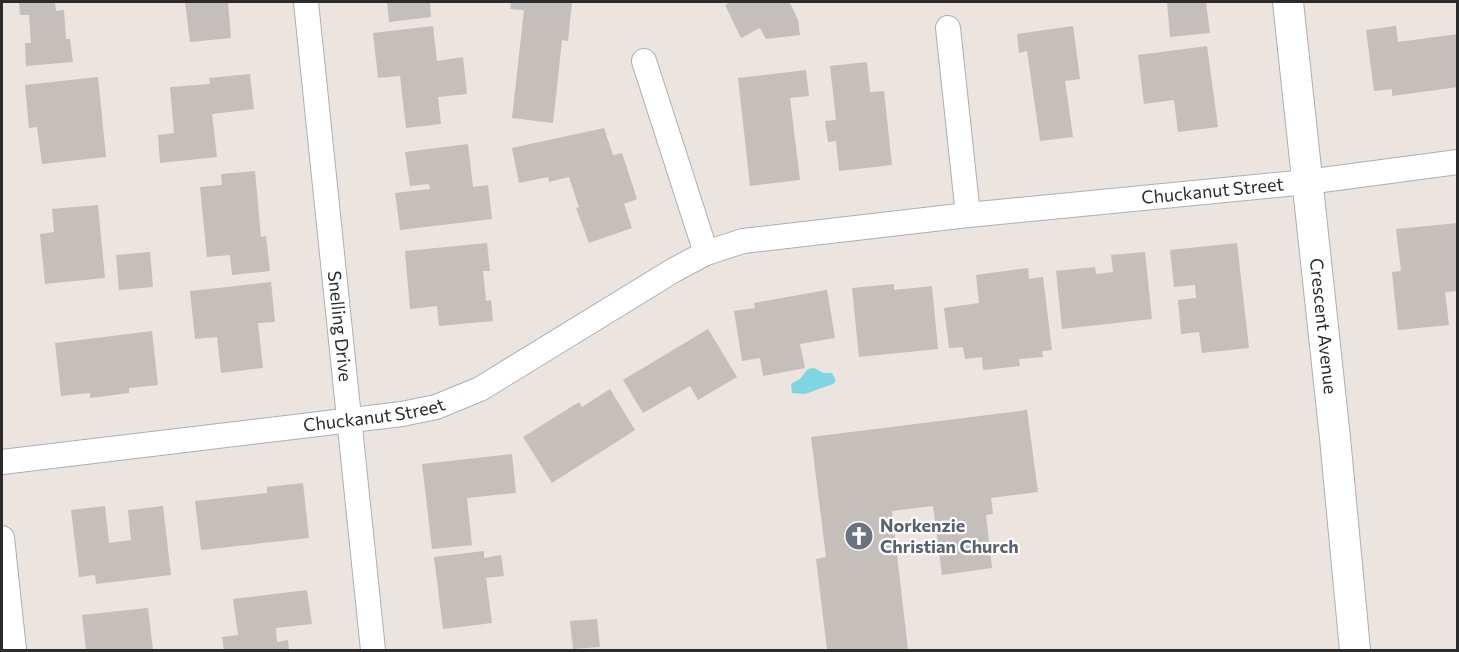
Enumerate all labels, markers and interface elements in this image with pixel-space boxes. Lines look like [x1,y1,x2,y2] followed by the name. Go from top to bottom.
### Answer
[1140,172,1285,208] street label: Chuckanut Street
[1306,257,1342,395] street label: Crescent Avenue
[324,270,357,383] street label: Snelling Drive
[302,393,448,436] street label: Chuckanut Street
[880,514,1019,557] place label: Norkenzie Christian Church
[843,520,875,552] church icon: Norkenzie Christian Church

